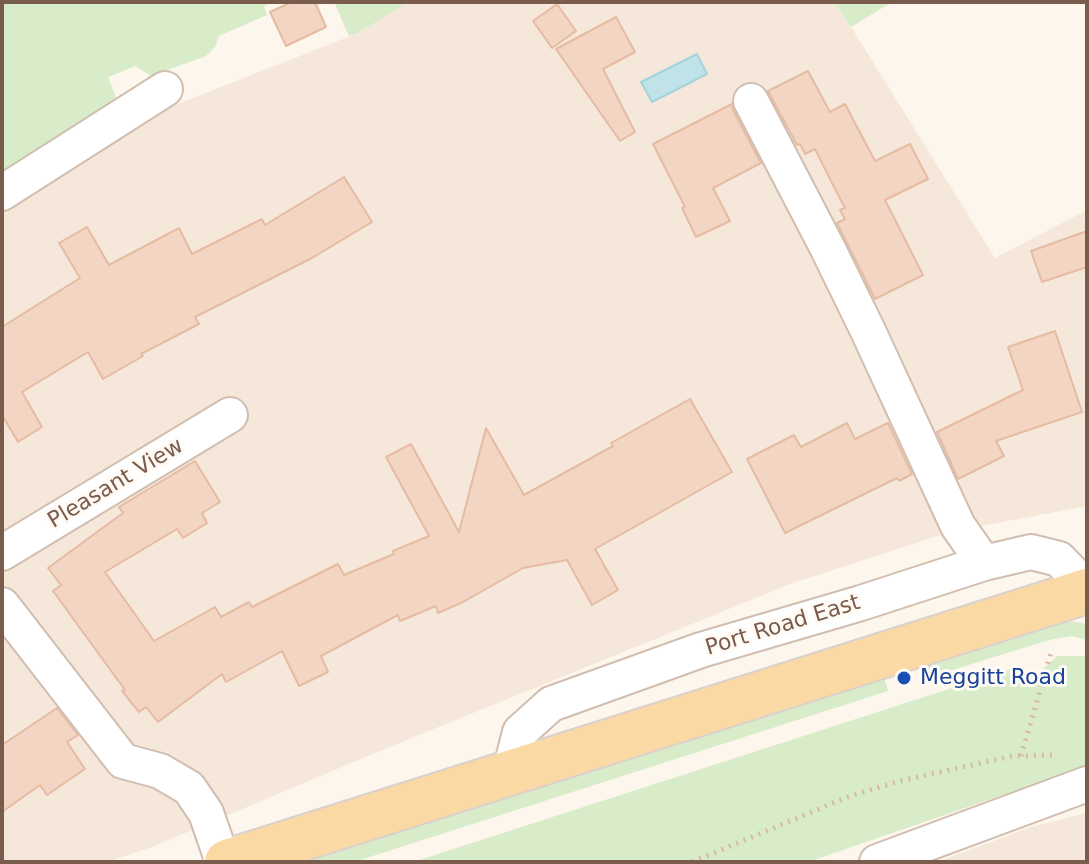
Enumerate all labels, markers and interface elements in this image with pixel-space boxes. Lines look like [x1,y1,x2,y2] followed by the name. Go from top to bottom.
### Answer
[44,433,188,535] street label: Pleasant View
[703,590,863,662] street label: Port Road East
[920,665,1066,691] place label: Meggitt Road
[895,669,913,687] marker: Meggitt Road

